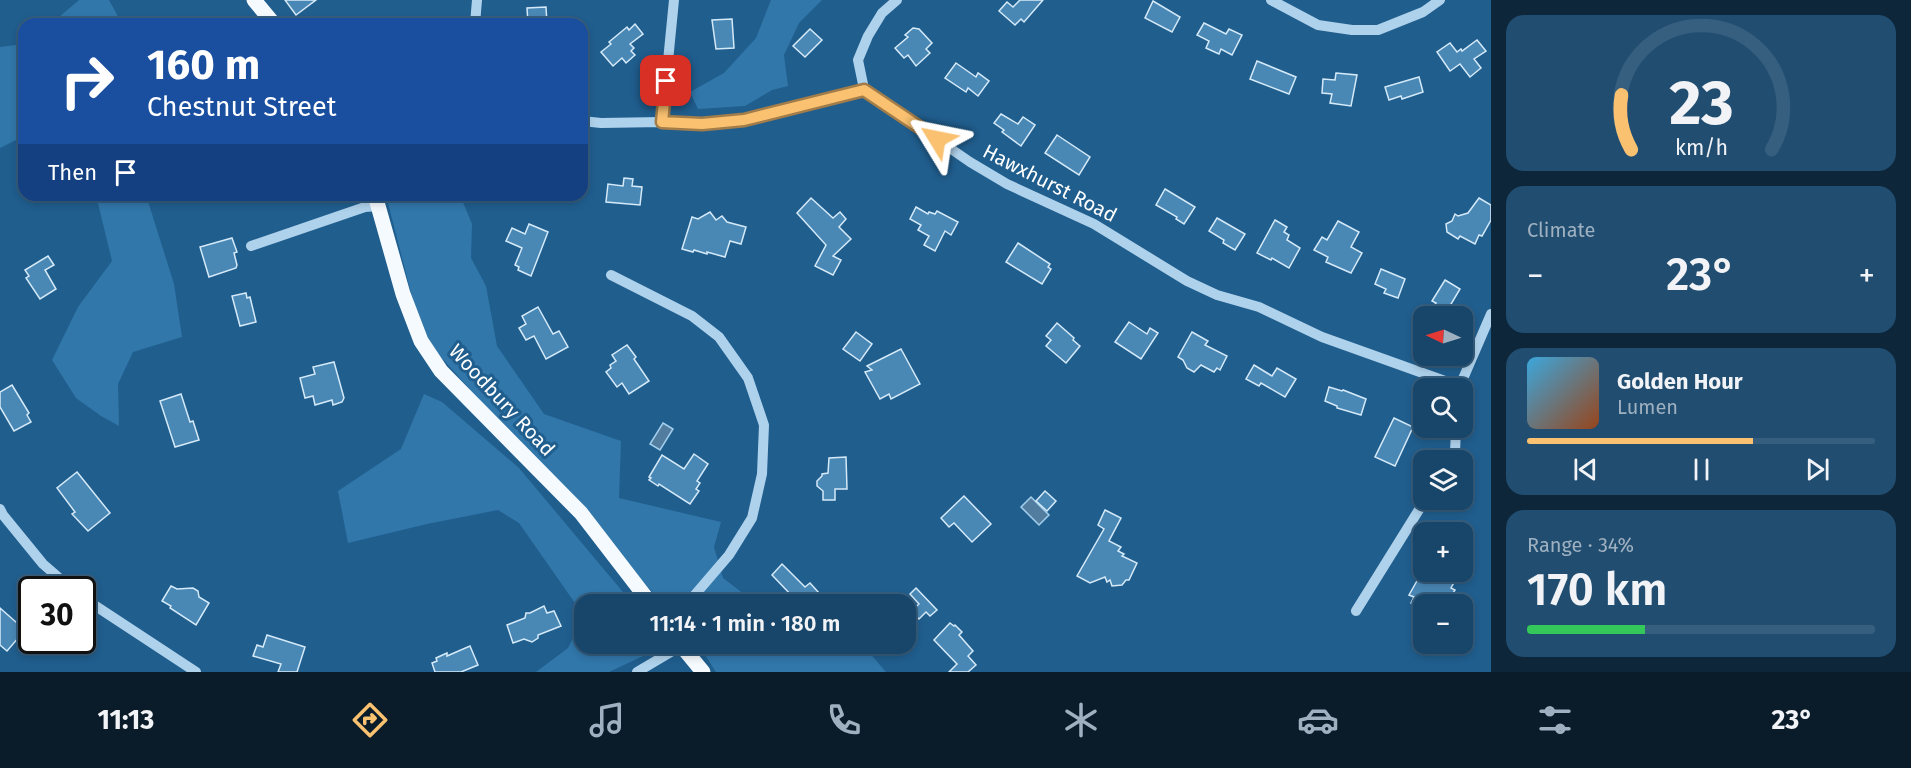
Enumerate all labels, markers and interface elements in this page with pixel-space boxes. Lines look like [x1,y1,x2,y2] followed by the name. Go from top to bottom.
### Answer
[147,40,260,90] text: 160 m
[48,42,126,120] icon: right
[640,55,691,106] pin
[649,64,682,97] icon: arrive
[1669,66,1733,141] text: 23
[147,91,336,123] text: Chestnut Street
[905,107,969,171] position arrow
[1674,135,1728,161] text: km/h
[979,139,1121,227] street label: Hawxhurst Road
[109,156,142,189] icon: arrive
[48,159,97,186] text: Then
[1527,218,1595,242] text: Climate
[1666,248,1736,302] text: 23°
[1527,256,1544,296] text: −
[1859,256,1875,296] text: +
[1413,306,1473,366] north arrow
[1413,306,1473,654] map controls
[444,339,560,461] street label: Woodbury Road
[1617,368,1743,395] text: Golden Hour
[1413,378,1473,438] button: search
[1617,395,1678,419] text: Lumen
[1413,450,1473,510] button: layers
[1569,453,1602,486] icon: previous
[1685,453,1718,486] icon: pause
[1801,453,1834,486] icon: next
[1413,522,1473,582] button: +
[1527,533,1634,557] text: Range · 34%
[1527,563,1667,617] text: 170 km
[18,576,96,654] speed limit sign: 30
[1413,594,1473,654] button: −
[650,610,840,637] text: 11:14 · 1 min · 180 m
[349,699,391,741] icon: directions
[586,699,628,741] icon: music
[823,699,865,741] icon: phone
[1060,699,1102,741] icon: climate
[1297,699,1339,741] icon: car
[1534,699,1576,741] icon: filters
[98,704,154,736] text: 11:13
[1771,704,1813,736] text: 23°

